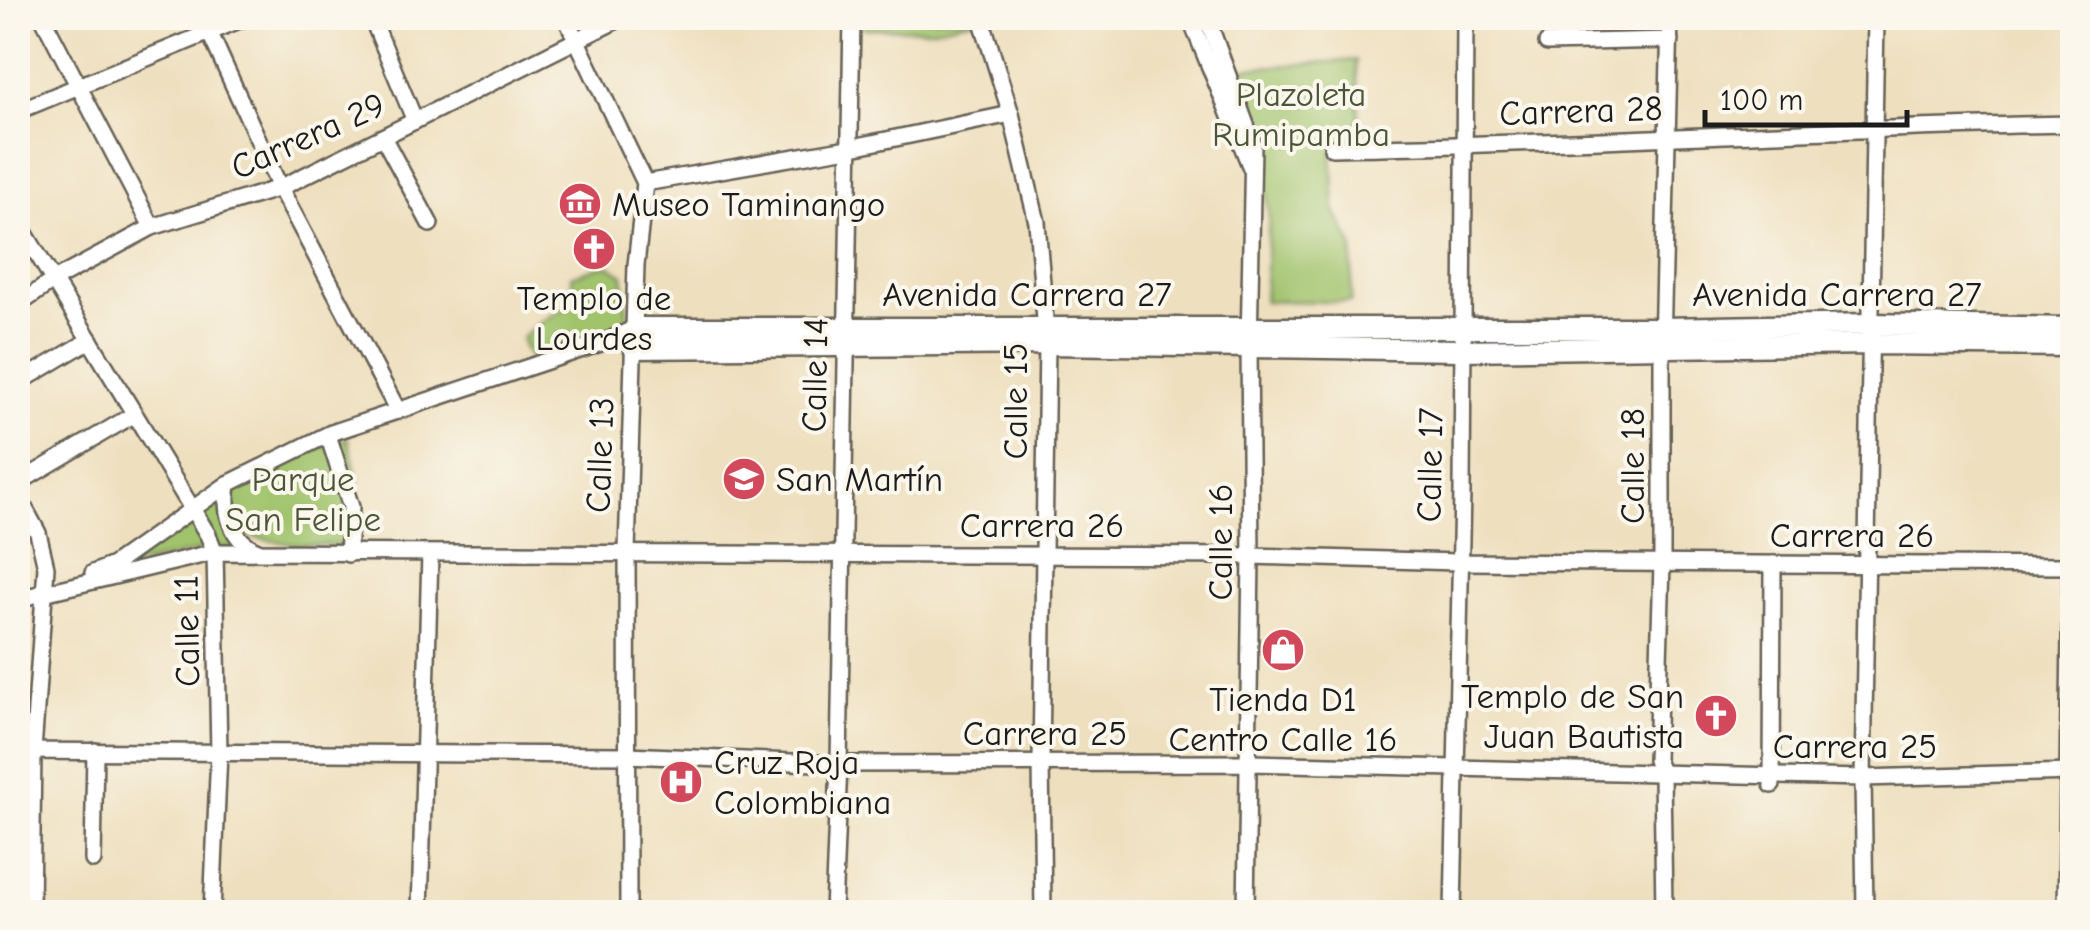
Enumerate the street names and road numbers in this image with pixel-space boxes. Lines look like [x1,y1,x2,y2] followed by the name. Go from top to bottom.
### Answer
[225,84,391,188] street label: Carrera 29
[1499,88,1663,134] street label: Carrera 28
[882,274,1172,315] street label: Avenida Carrera 27
[1692,274,1982,315] street label: Avenida Carrera 27
[794,317,836,433] street label: Calle 14
[995,343,1036,459] street label: Calle 15
[577,396,623,514] street label: Calle 13
[1409,407,1451,523] street label: Calle 17
[1612,408,1653,524] street label: Calle 18
[1200,484,1241,600] street label: Calle 16
[960,505,1124,546] street label: Carrera 26
[1770,515,1934,556] street label: Carrera 26
[166,575,208,687] street label: Calle 11
[963,713,1127,754] street label: Carrera 25
[1773,726,1937,767] street label: Carrera 25

